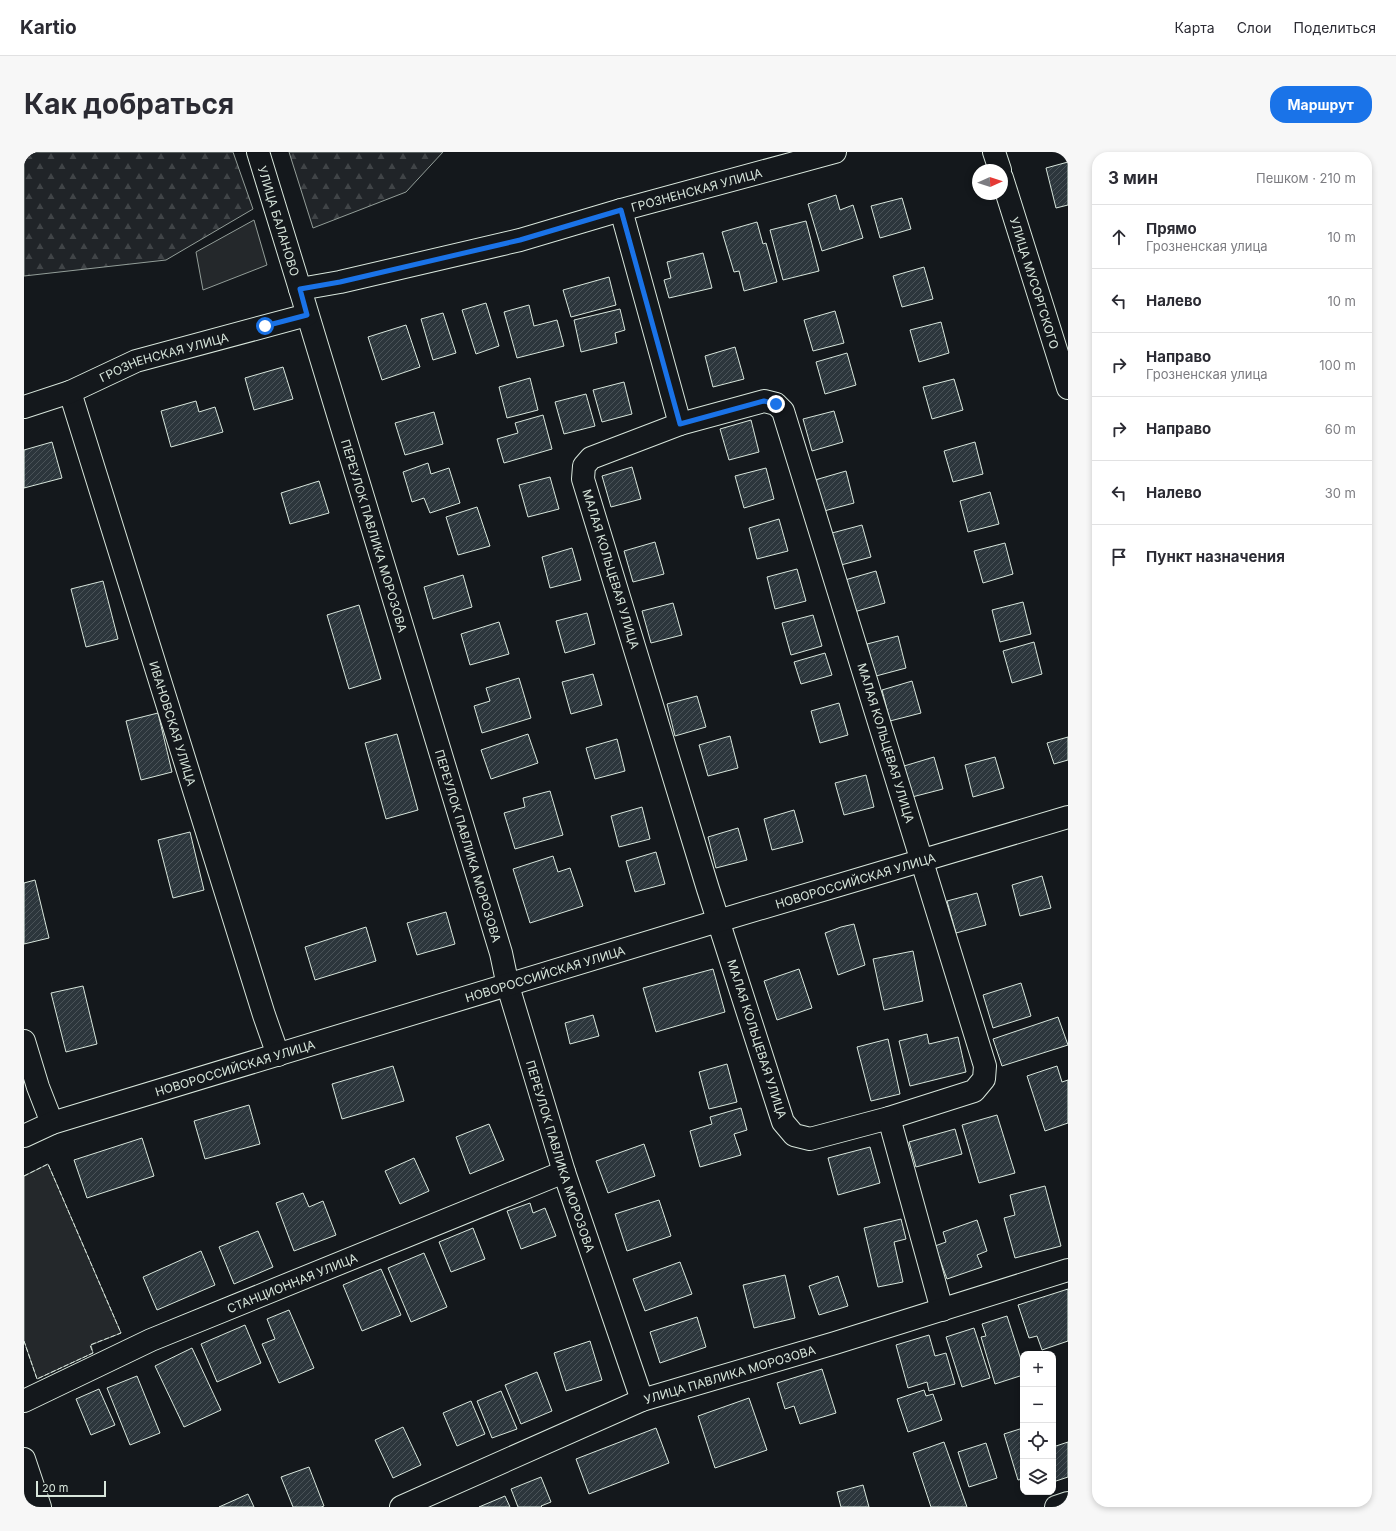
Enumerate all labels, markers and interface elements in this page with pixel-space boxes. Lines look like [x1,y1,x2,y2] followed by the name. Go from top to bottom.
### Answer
[20,16,77,39] text: Kartio
[1174,19,1215,36] text: Карта
[1237,19,1272,36] text: Слои
[1294,19,1376,36] text: Поделиться
[1270,86,1372,123] button: Маршрут
[24,87,234,121] text: Как добраться
[255,164,303,278] street label: УЛИЦА БАЛАНОВО
[972,164,1008,200] north arrow
[629,165,764,214] street label: ГРОЗНЕНСКАЯ УЛИЦА
[1108,168,1158,188] text: 3 мин
[1256,170,1356,186] text: Пешком · 210 m
[1007,215,1063,351] street label: УЛИЦА МУСОРГСКОГО
[1146,219,1197,238] text: Прямо
[1108,226,1130,248] icon: ahead
[1327,229,1356,245] text: 10 m
[1146,238,1268,254] text: Грозненская улица
[1108,290,1130,312] icon: left
[1146,291,1202,310] text: Налево
[1327,293,1356,309] text: 10 m
[256,317,274,335] route start
[97,329,230,385] street label: ГРОЗНЕНСКАЯ УЛИЦА
[1146,347,1211,366] text: Направо
[1108,354,1130,376] icon: right
[1319,357,1356,373] text: 100 m
[1146,366,1268,382] text: Грозненская улица
[767,395,785,413] route end
[1108,418,1130,440] icon: right
[1146,419,1211,438] text: Направо
[1325,421,1356,437] text: 60 m
[338,437,411,634] street label: ПЕРЕУЛОК ПАВЛИКА МОРОЗОВА
[1108,482,1130,504] icon: left
[1146,483,1202,502] text: Налево
[1325,485,1356,501] text: 30 m
[579,487,643,651] street label: МАЛАЯ КОЛЬЦЕВАЯ УЛИЦА
[1108,546,1130,568] icon: arrive
[1146,547,1285,566] text: Пункт назначения
[147,659,200,788] street label: ИВАНОВСКАЯ УЛИЦА
[854,661,918,825] street label: МАЛАЯ КОЛЬЦЕВАЯ УЛИЦА
[432,748,505,944] street label: ПЕРЕУЛОК ПАВЛИКА МОРОЗОВА
[773,849,937,911] street label: НОВОРОССИЙСКАЯ УЛИЦА
[463,942,627,1005] street label: НОВОРОССИЙСКАЯ УЛИЦА
[724,957,790,1121] street label: МАЛАЯ КОЛЬЦЕВАЯ УЛИЦА
[153,1036,317,1099] street label: НОВОРОССИЙСКАЯ УЛИЦА
[523,1058,598,1254] street label: ПЕРЕУЛОК ПАВЛИКА МОРОЗОВА
[225,1249,359,1316] street label: СТАНЦИОННАЯ УЛИЦА
[642,1342,817,1407] street label: УЛИЦА ПАВЛИКА МОРОЗОВА
[1020,1351,1056,1495] map controls
[1020,1351,1056,1387] button: +
[1020,1387,1056,1423] button: −
[1020,1423,1056,1459] button: locate
[1020,1459,1056,1495] button: layers
[36,1479,106,1498] scale bar
[42,1481,68,1495] text: 20 m

